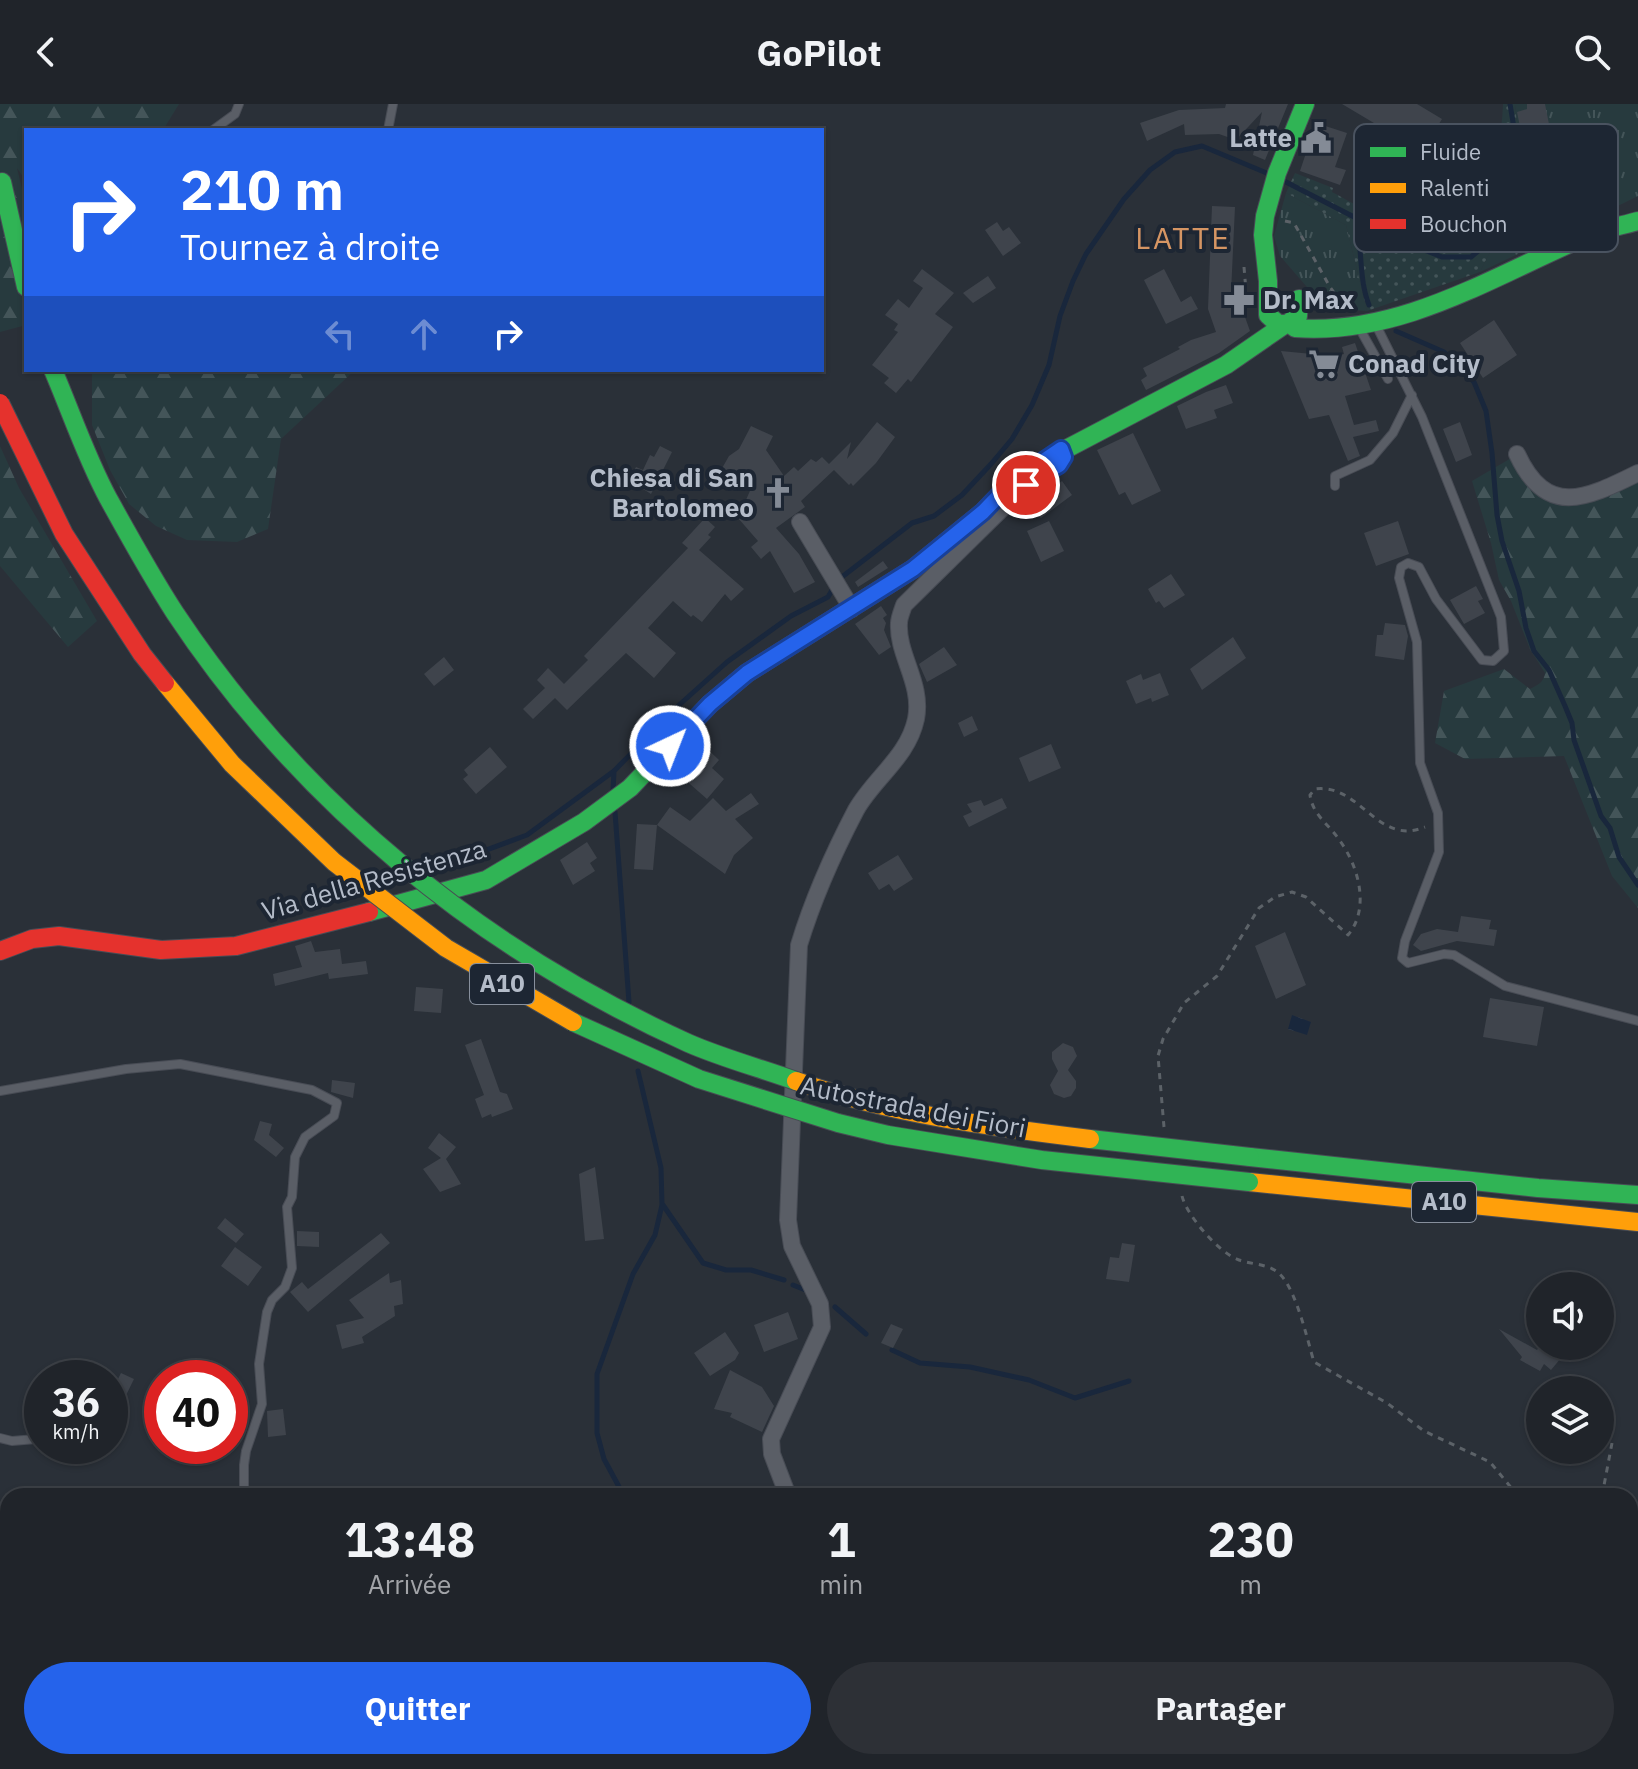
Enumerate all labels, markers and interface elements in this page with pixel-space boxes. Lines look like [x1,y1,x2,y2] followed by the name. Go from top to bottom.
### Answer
[757,29,881,76] text: GoPilot
[24,30,68,74] icon: back
[1570,30,1614,74] icon: search
[1229,120,1292,154] place label: Latte
[1299,121,1333,155] public building icon: Latte
[1354,124,1618,252] legend
[1420,137,1481,166] text: Fluide
[180,153,344,225] text: 210 m
[48,160,152,264] icon: right
[1420,173,1489,202] text: Ralenti
[1420,209,1508,238] text: Bouchon
[1135,218,1231,257] district label: LATTE
[180,223,440,270] text: Tournez à droite
[1263,282,1355,316] place label: Dr. Max
[1222,283,1256,317] pharmacy icon: Dr. Max
[318,312,362,356] icon: left
[402,312,446,356] icon: ahead
[486,312,530,356] icon: right
[1348,346,1480,380] place label: Conad City
[1307,347,1341,381] supermarket icon: Conad City
[992,451,1060,519] pin
[590,460,754,524] place label: Chiesa di San Bartolomeo
[1004,463,1048,507] icon: arrive
[761,476,795,510] church icon: Chiesa di San Bartolomeo
[628,704,712,788] position arrow
[258,831,490,927] street label: Via della Resistenza
[470,964,534,1004] road number: A10
[798,1068,1029,1145] street label: Autostrada dei Fiori
[1412,1182,1476,1222] road number: A10
[1526,1272,1614,1464] map controls
[1526,1272,1614,1360] button: sound
[144,1360,248,1464] speed limit sign: 40
[52,1376,100,1428] text: 36
[1526,1376,1614,1464] button: layers
[52,1418,100,1445] text: km/h
[344,1508,475,1570] text: 13:48
[827,1508,856,1570] text: 1
[1207,1508,1294,1570] text: 230
[368,1567,451,1601] text: Arrivée
[819,1567,863,1601] text: min
[1239,1567,1262,1601] text: m
[24,1662,811,1754] button: Quitter
[827,1662,1614,1754] button: Partager

